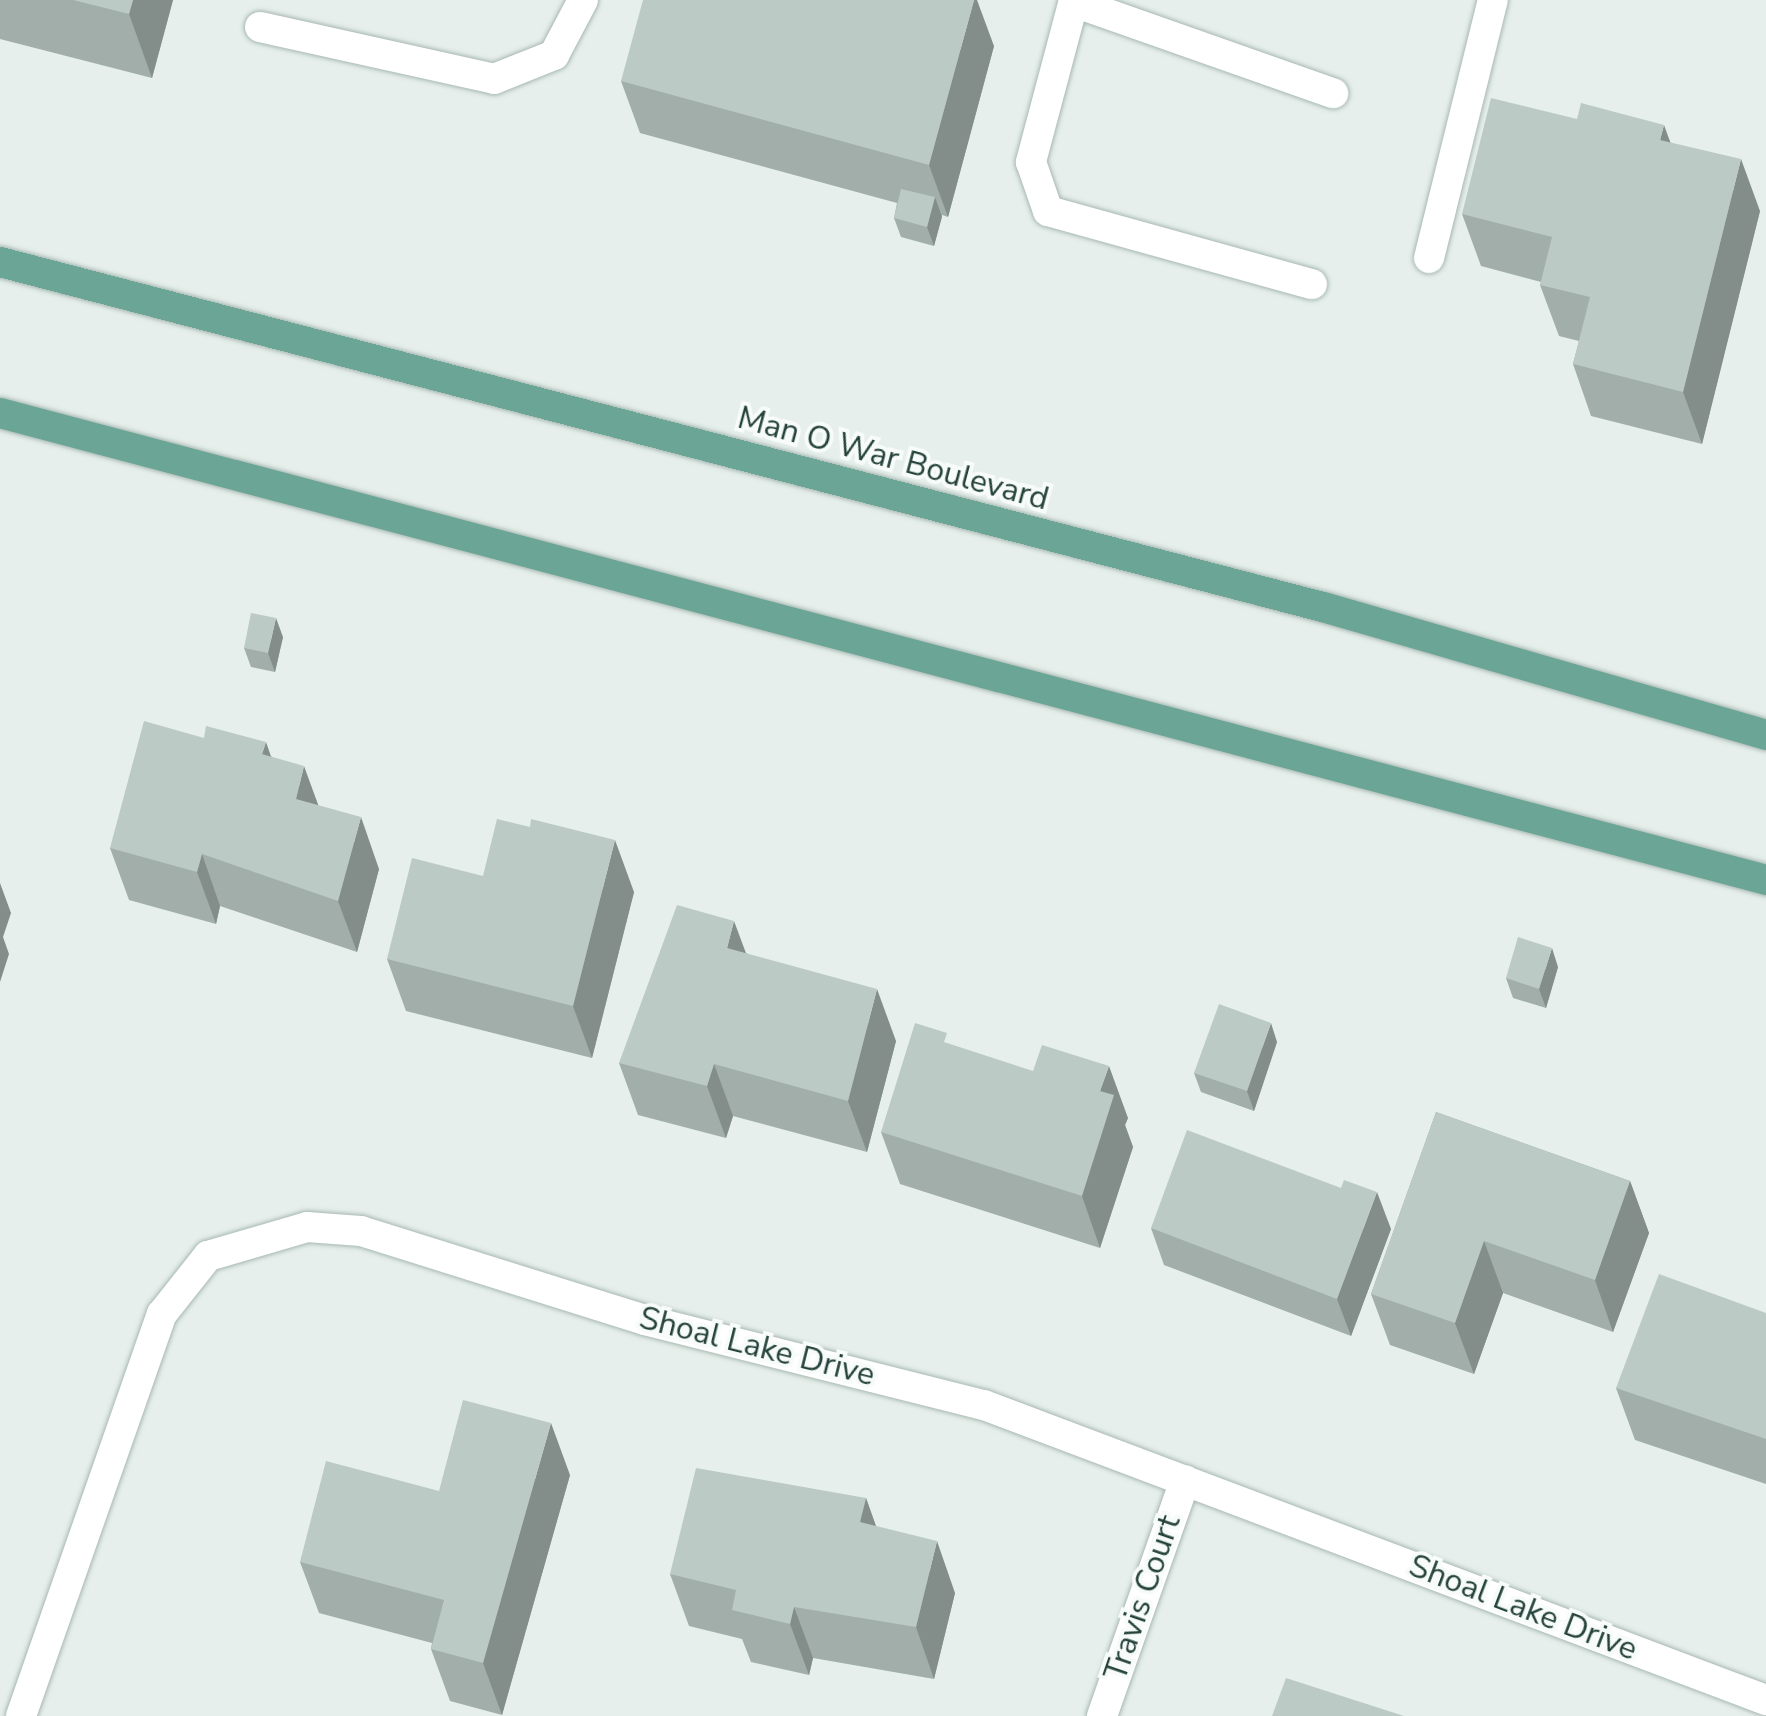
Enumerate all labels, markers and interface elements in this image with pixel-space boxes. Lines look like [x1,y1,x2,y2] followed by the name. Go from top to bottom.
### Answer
[733,399,1053,519] street label: Man O War Boulevard
[635,1299,879,1395] street label: Shoal Lake Drive
[1097,1510,1189,1686] street label: Travis Court
[1403,1547,1643,1669] street label: Shoal Lake Drive

